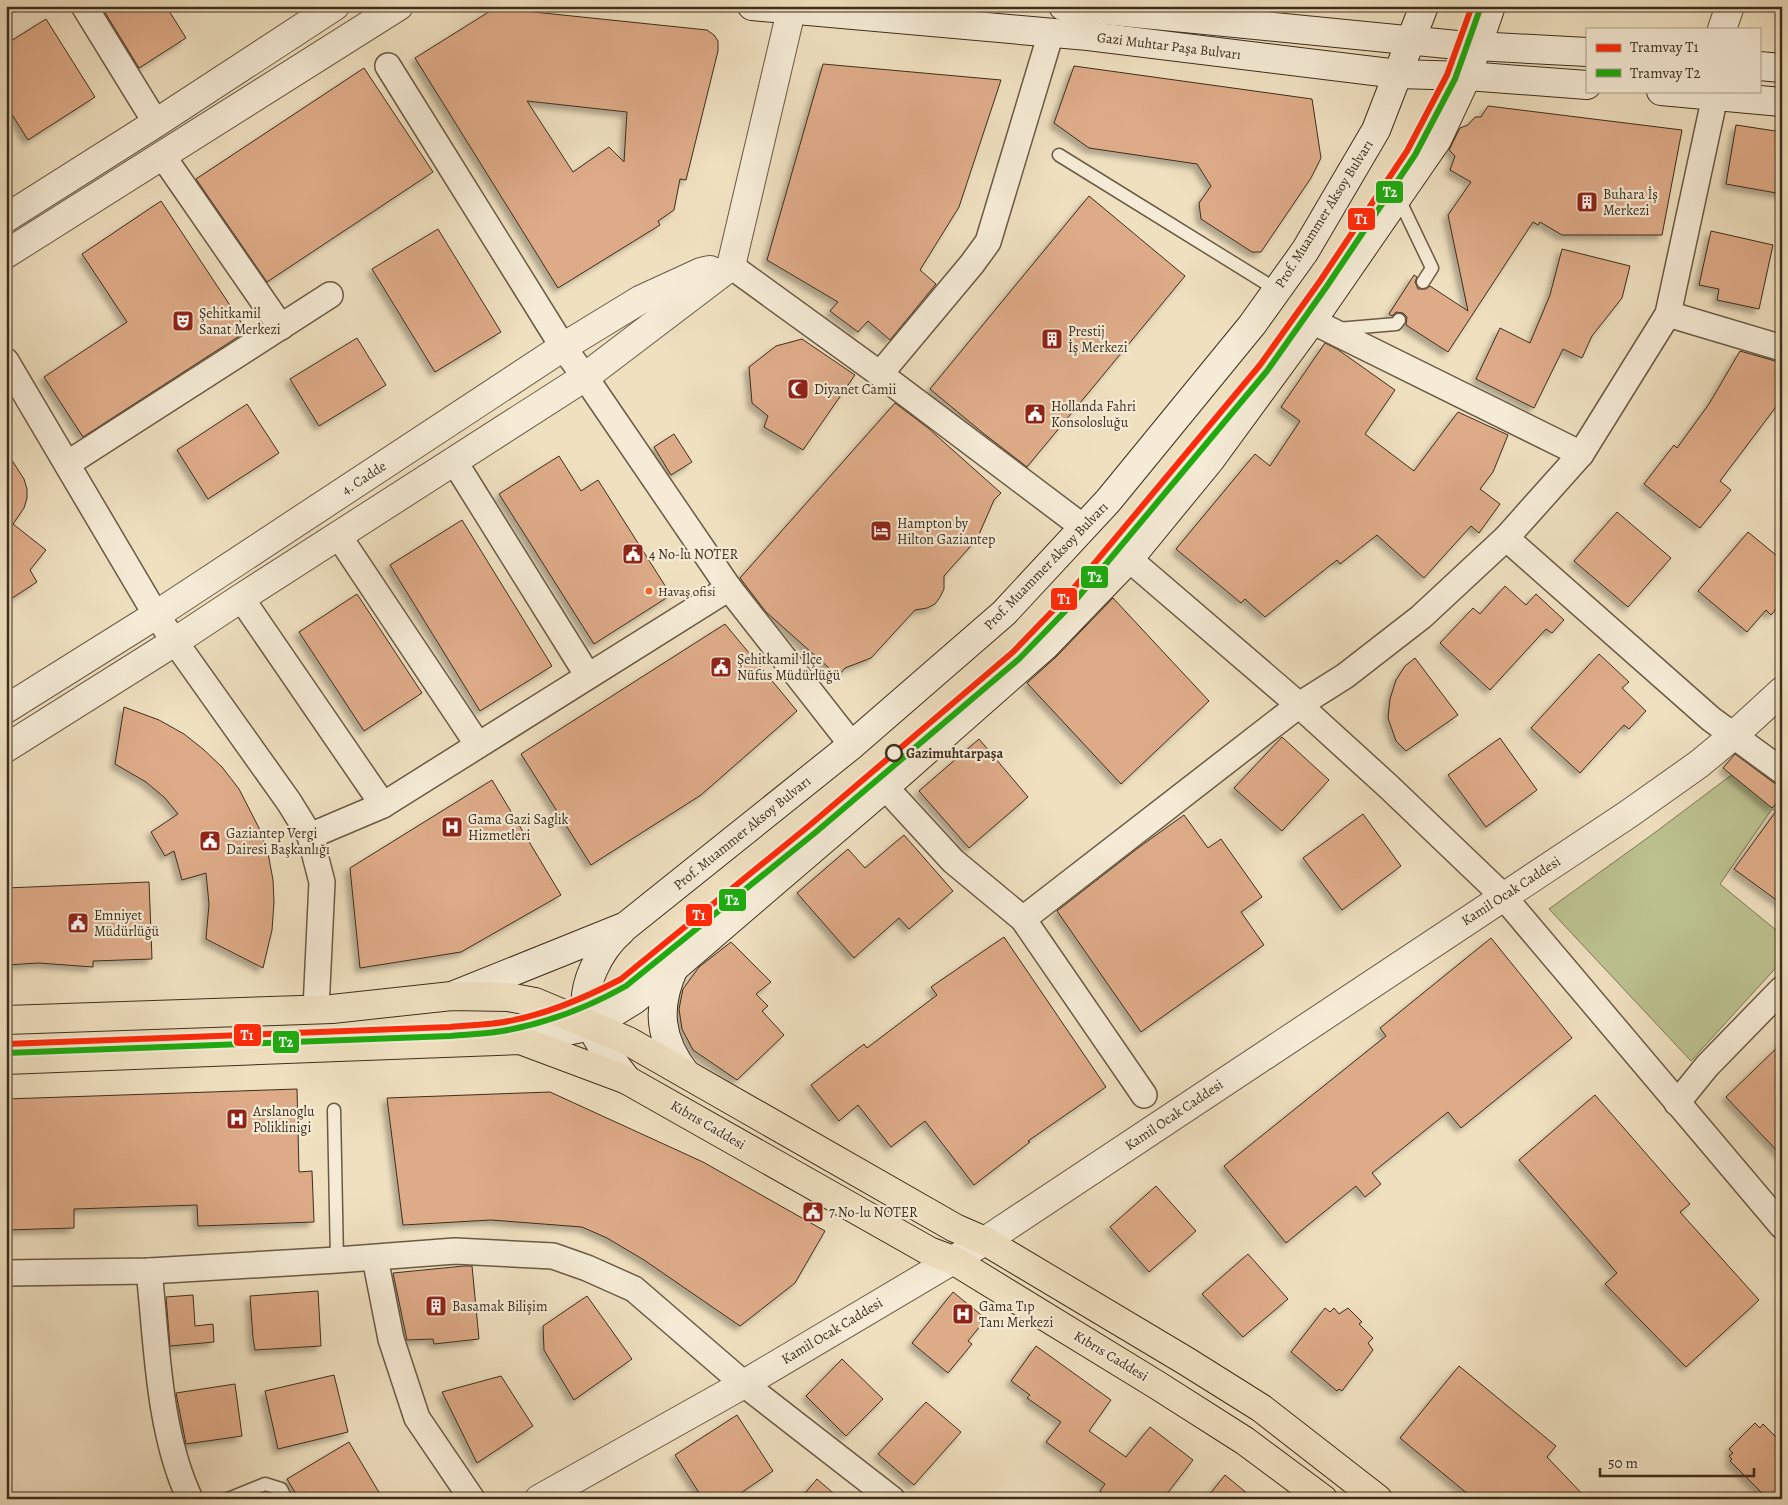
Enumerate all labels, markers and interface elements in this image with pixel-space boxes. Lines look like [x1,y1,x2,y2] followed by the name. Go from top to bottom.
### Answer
[1096,28,1242,64] street label: Gazi Muhtar Paşa Bulvarı
[1586,28,1760,92] legend
[1630,37,1699,57] text: Tramvay T1
[1630,63,1701,83] text: Tramvay T2
[1270,136,1378,292] street label: Prof. Muammer Aksoy Bulvarı
[1375,180,1404,204] line badge: T2
[1383,183,1398,202] text: T2
[1603,185,1658,220] place label: Buhara İş Merkezi
[1575,190,1599,214] building icon: Buhara İş Merkezi
[1347,207,1376,231] line badge: T1
[1355,210,1367,229] text: T1
[199,304,281,339] place label: Şehitkamil Sanat Merkezi
[171,309,195,333] theatre icon: Şehitkamil Sanat Merkezi
[1068,322,1128,357] place label: Prestij İş Merkezi
[1040,327,1064,351] building icon: Prestij İş Merkezi
[786,377,810,401] mosque icon: Diyanet Camii
[814,380,897,399] place label: Diyanet Camii
[1051,397,1136,432] place label: Hollanda Fahri Konsolosluğu
[1023,402,1047,426] public building icon: Hollanda Fahri Konsolosluğu
[338,456,390,500] street label: 4. Cadde
[980,498,1112,634] street label: Prof. Muammer Aksoy Bulvarı
[897,514,995,549] place label: Hampton by Hilton Gaziantep
[869,519,893,543] hotel icon: Hampton by Hilton Gaziantep
[621,542,645,566] public building icon: 4 No-lu NOTER
[649,545,738,564] place label: 4 No-lu NOTER
[1080,565,1109,589] line badge: T2
[1088,568,1103,587] text: T2
[658,583,716,600] place label: Havaş ofisi
[644,586,654,596] marker: Havaş ofisi
[1050,587,1078,611] line badge: T1
[1058,590,1070,609] text: T1
[737,650,841,685] place label: Şehitkamil İlçe Nüfus Müdürlüğü
[709,655,733,679] public building icon: Şehitkamil İlçe Nüfus Müdürlüğü
[885,744,903,762] marker: Gazimuhtarpaşa
[906,744,1003,763] place label: Gazimuhtarpaşa
[669,772,815,894] street label: Prof. Muammer Aksoy Bulvarı
[468,810,569,845] place label: Gama Gazi Saglık Hizmetleri
[440,815,464,839] hospital icon: Gama Gazi Saglık Hizmetleri
[226,824,330,859] place label: Gaziantep Vergi Dairesi Başkanlığı
[198,829,222,853] public building icon: Gaziantep Vergi Dairesi Başkanlığı
[1458,852,1564,930] street label: Kamil Ocak Caddesi
[718,888,747,912] line badge: T2
[725,891,740,910] text: T2
[685,903,713,927] line badge: T1
[94,906,160,941] place label: Emniyet Müdürlüğü
[693,906,705,925] text: T1
[66,911,90,935] public building icon: Emniyet Müdürlüğü
[233,1023,262,1047] line badge: T1
[241,1026,253,1045] text: T1
[272,1030,300,1054] line badge: T2
[279,1033,294,1052] text: T2
[1121,1075,1227,1155] street label: Kamil Ocak Caddesi
[667,1096,749,1154] street label: Kıbrıs Caddesi
[252,1102,315,1137] place label: Arslanoglu Poliklinigi
[225,1107,249,1131] hospital icon: Arslanoglu Poliklinigi
[801,1200,825,1224] public building icon: 7 No-lu NOTER
[829,1203,918,1222] place label: 7 No-lu NOTER
[778,1293,886,1369] street label: Kamil Ocak Caddesi
[424,1294,448,1318] building icon: Basamak Bilişim
[452,1297,548,1316] place label: Basamak Bilişim
[979,1297,1053,1332] place label: Gama Tıp Tanı Merkezi
[951,1302,975,1326] hospital icon: Gama Tıp Tanı Merkezi
[1070,1326,1152,1386] street label: Kıbrıs Caddesi
[1600,1445,1754,1477] scale bar
[1608,1453,1638,1473] text: 50 m

